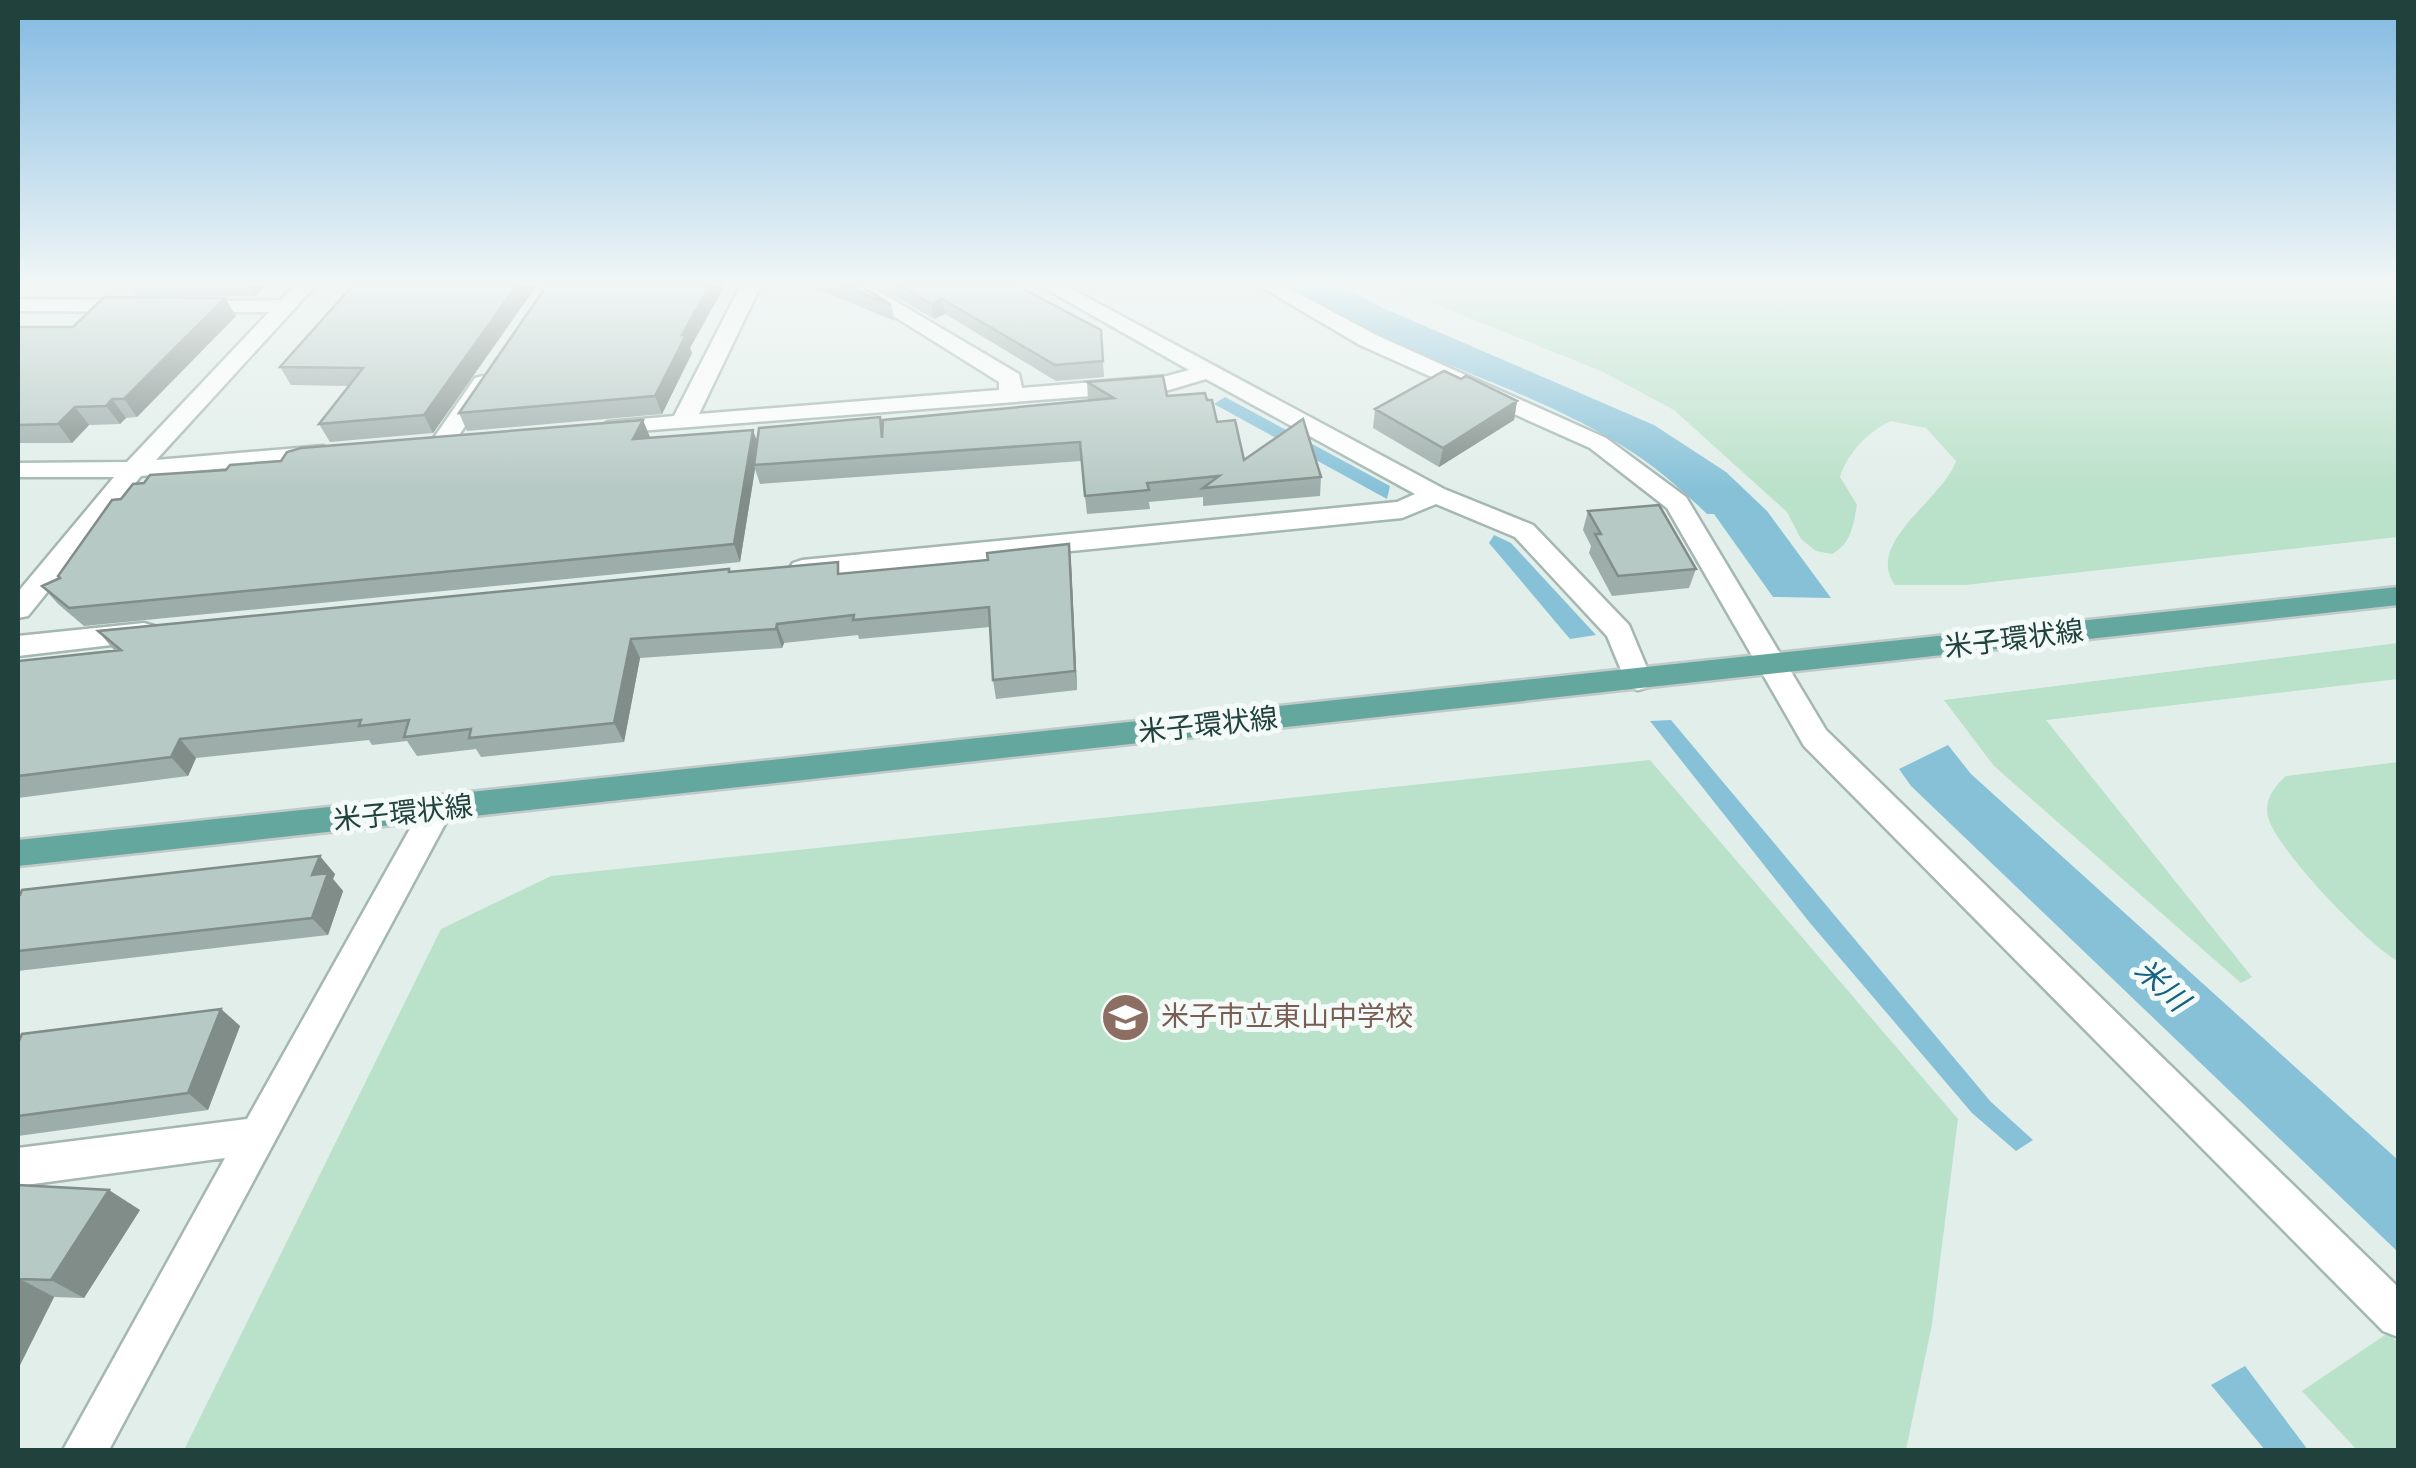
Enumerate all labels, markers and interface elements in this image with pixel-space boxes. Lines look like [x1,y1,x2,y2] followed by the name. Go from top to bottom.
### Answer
[1943,615,2085,665] street label: 米子環状線
[1137,702,1279,750] street label: 米子環状線
[332,790,474,838] street label: 米子環状線
[2127,952,2197,1022] water label: 米川
[1100,991,1152,1043] school or university icon: 米子市立東山中学校
[1161,1001,1413,1034] place label: 米子市立東山中学校

